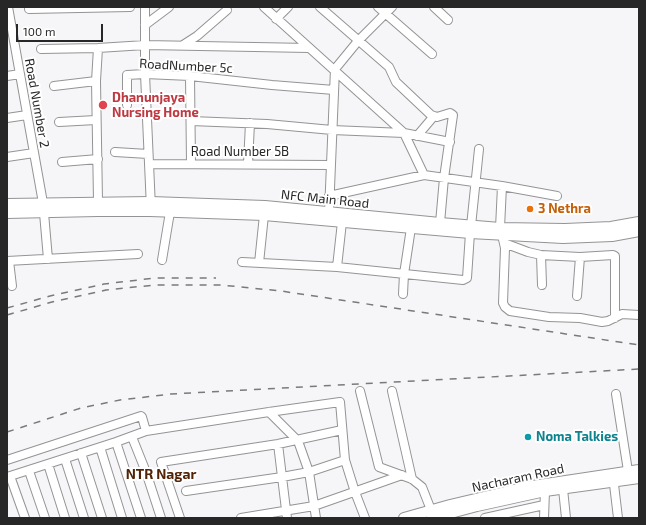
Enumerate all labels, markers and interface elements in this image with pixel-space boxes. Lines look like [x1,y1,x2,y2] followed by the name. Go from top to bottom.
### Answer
[18,16,105,42] scale bar
[23,24,55,38] text: 100 m
[139,56,233,76] street label: RoadNumber 5c
[21,57,53,149] street label: Road Number 2
[112,90,199,121] place label: Dhanunjaya Nursing Home
[97,99,109,111] marker: Dhanunjaya Nursing Home
[191,144,289,160] street label: Road Number 5B
[280,187,370,211] street label: NFC Main Road
[538,201,591,217] place label: 3 Nethra
[525,204,535,214] marker: 3 Nethra
[536,429,618,445] place label: Noma Talkies
[523,432,533,442] marker: Noma Talkies
[470,461,566,495] street label: Nacharam Road
[126,466,196,482] district label: NTR Nagar

